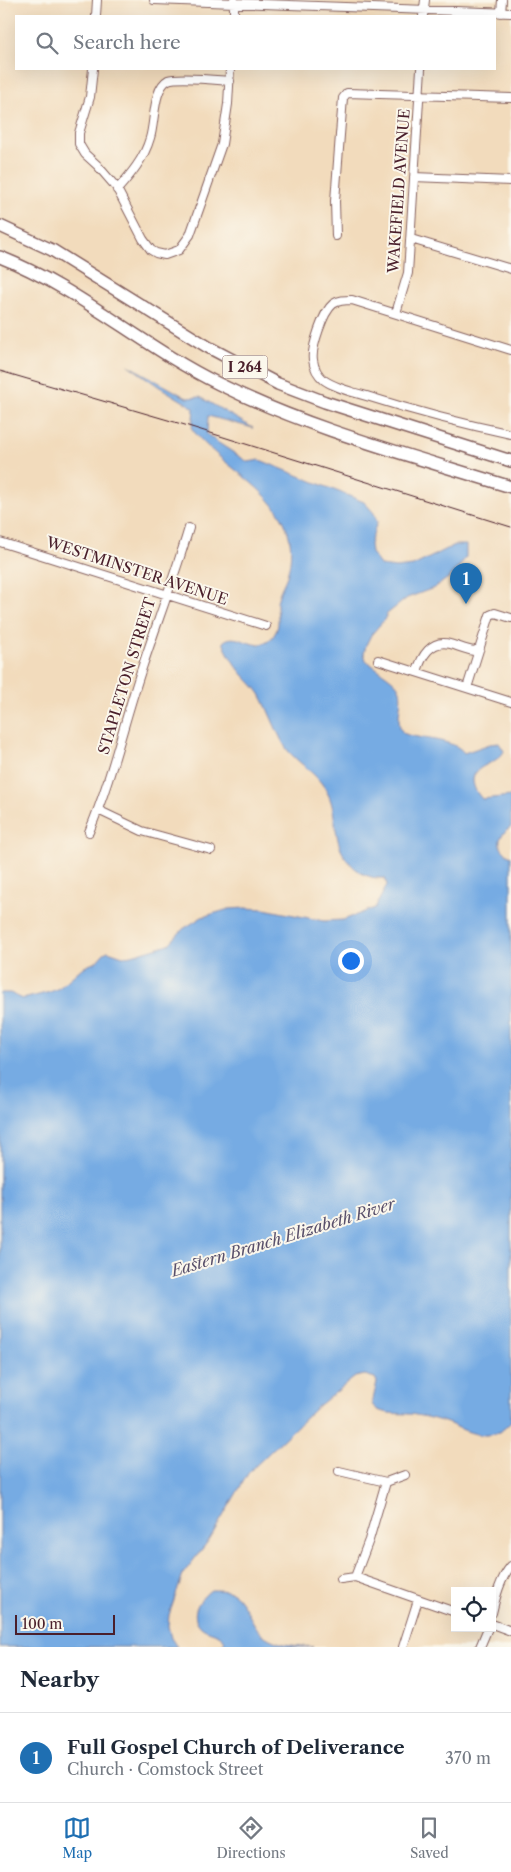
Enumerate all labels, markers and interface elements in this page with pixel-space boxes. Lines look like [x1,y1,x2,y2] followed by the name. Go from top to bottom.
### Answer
[15,15,496,70] search box
[33,29,61,57] icon: search
[73,31,181,54] text: Search here
[383,108,414,275] street label: WAKEFIELD AVENUE
[222,356,268,378] road number: I 264
[43,532,230,609] street label: WESTMINSTER AVENUE
[450,563,482,604] pin: 1
[94,594,160,757] street label: STAPLETON STREET
[338,948,364,974] your location
[167,1193,399,1281] water label: Eastern Branch Elizabeth River
[451,1587,496,1632] map controls
[451,1587,496,1632] button: locate
[15,1612,115,1635] scale bar
[22,1615,62,1633] text: 100 m
[20,1667,99,1692] text: Nearby
[67,1736,405,1759] text: Full Gospel Church of Deliverance
[32,1748,40,1768] text: 1
[445,1748,491,1768] text: 370 m
[67,1759,263,1779] text: Church · Comstock Street
[62,1814,92,1862] tab: Map
[216,1814,286,1862] tab: Directions
[410,1814,449,1862] tab: Saved

